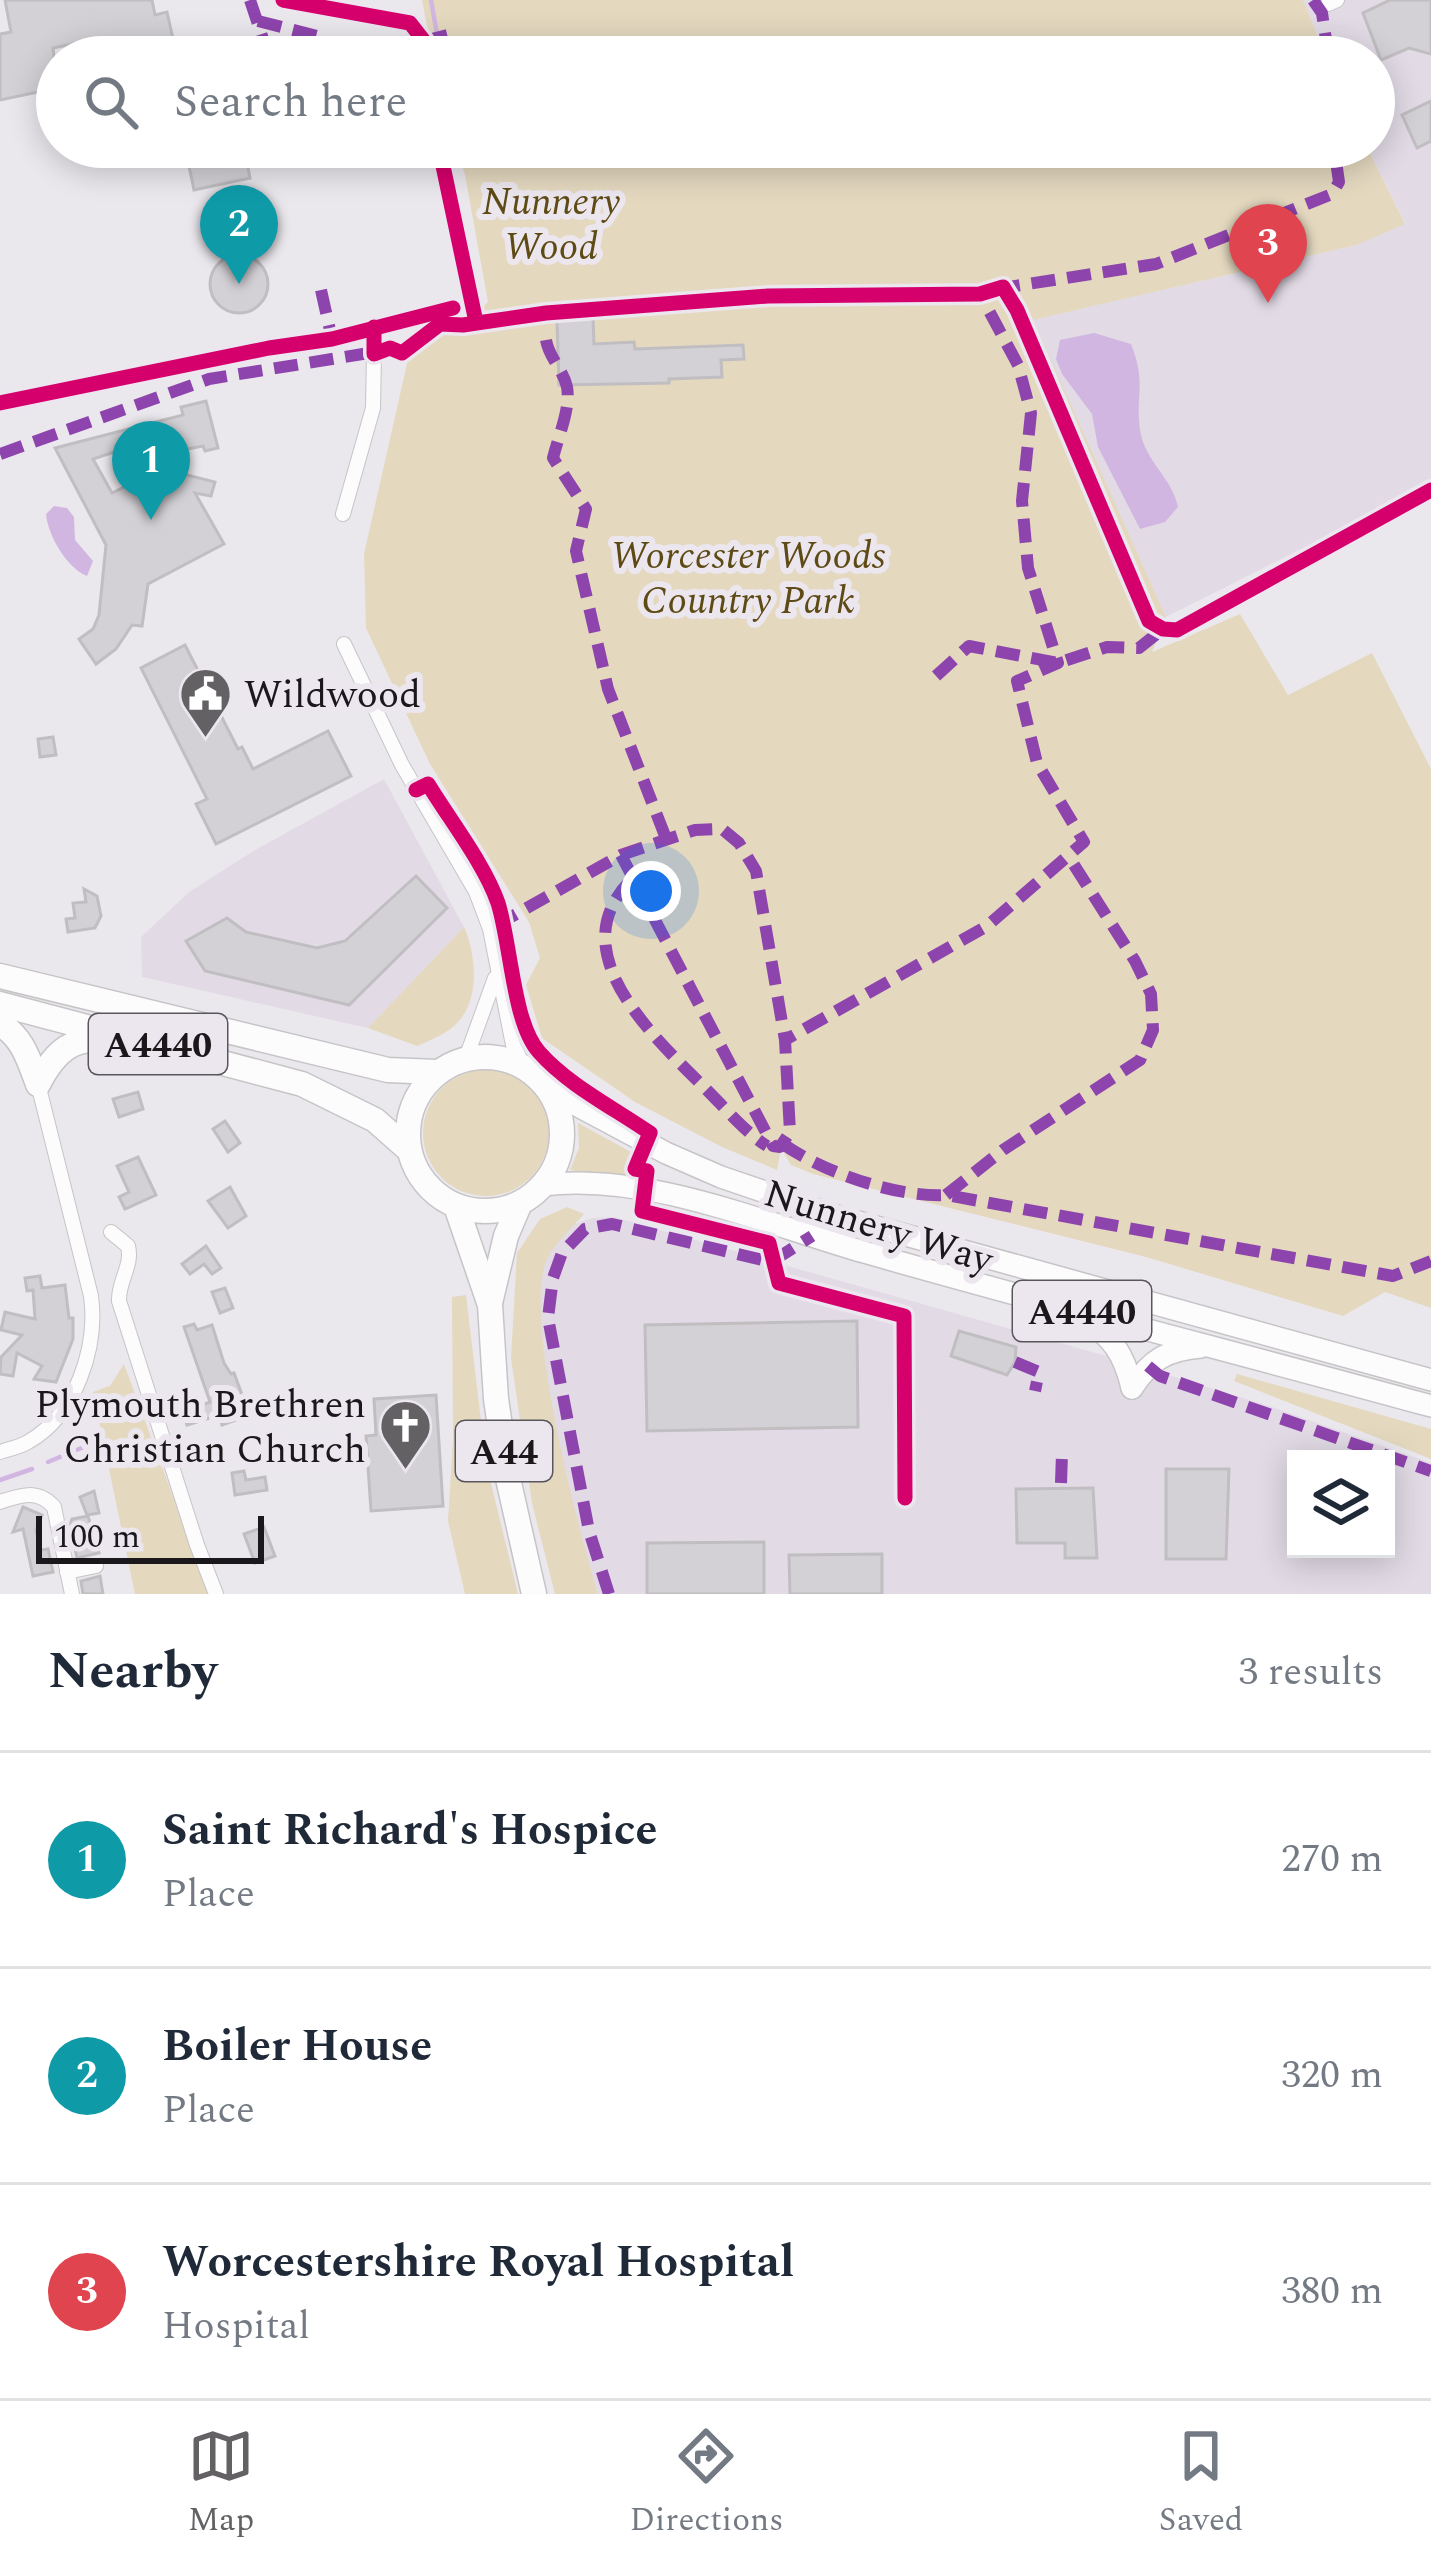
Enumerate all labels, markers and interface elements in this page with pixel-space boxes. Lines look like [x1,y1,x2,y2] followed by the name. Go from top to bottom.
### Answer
[36,36,1395,168] search box
[174,68,407,137] text: Search here
[78,69,144,135] icon: search
[482,173,621,277] park label: Nunnery Wood
[200,185,278,284] pin: 2
[1229,204,1307,303] pin: 3
[112,421,190,520] pin: 1
[610,527,886,631] park label: Worcester Woods Country Park
[177,665,233,739] public building icon: Wildwood
[244,666,421,725] place label: Wildwood
[621,861,681,921] your location
[89,1014,227,1074] road number: A4440
[757,1165,1001,1291] street label: Nunnery Way
[1013,1281,1151,1341] road number: A4440
[35,1376,366,1480] place label: Plymouth Brethren Christian Church
[377,1397,433,1471] church icon: Plymouth Brethren Christian Church
[456,1421,552,1481] road number: A44
[1287,1450,1395,1558] map controls
[1287,1450,1395,1558] button: layers
[36,1510,264,1563] scale bar
[54,1512,140,1562] text: 100 m
[48,1633,217,1711] text: Nearby
[1239,1643,1383,1702] text: 3 results
[162,1796,658,1865] text: Saint Richard's Hospice
[76,1830,98,1889] text: 1
[1281,1830,1383,1889] text: 270 m
[162,1865,255,1924] text: Place
[162,2012,432,2081] text: Boiler House
[76,2046,98,2105] text: 2
[1281,2046,1383,2105] text: 320 m
[162,2081,255,2140] text: Place
[162,2228,794,2297] text: Worcestershire Royal Hospital
[76,2262,98,2321] text: 3
[1281,2262,1383,2321] text: 380 m
[162,2297,310,2356] text: Hospital
[188,2423,254,2545] tab: Map
[629,2423,783,2545] tab: Directions
[1159,2423,1243,2545] tab: Saved

